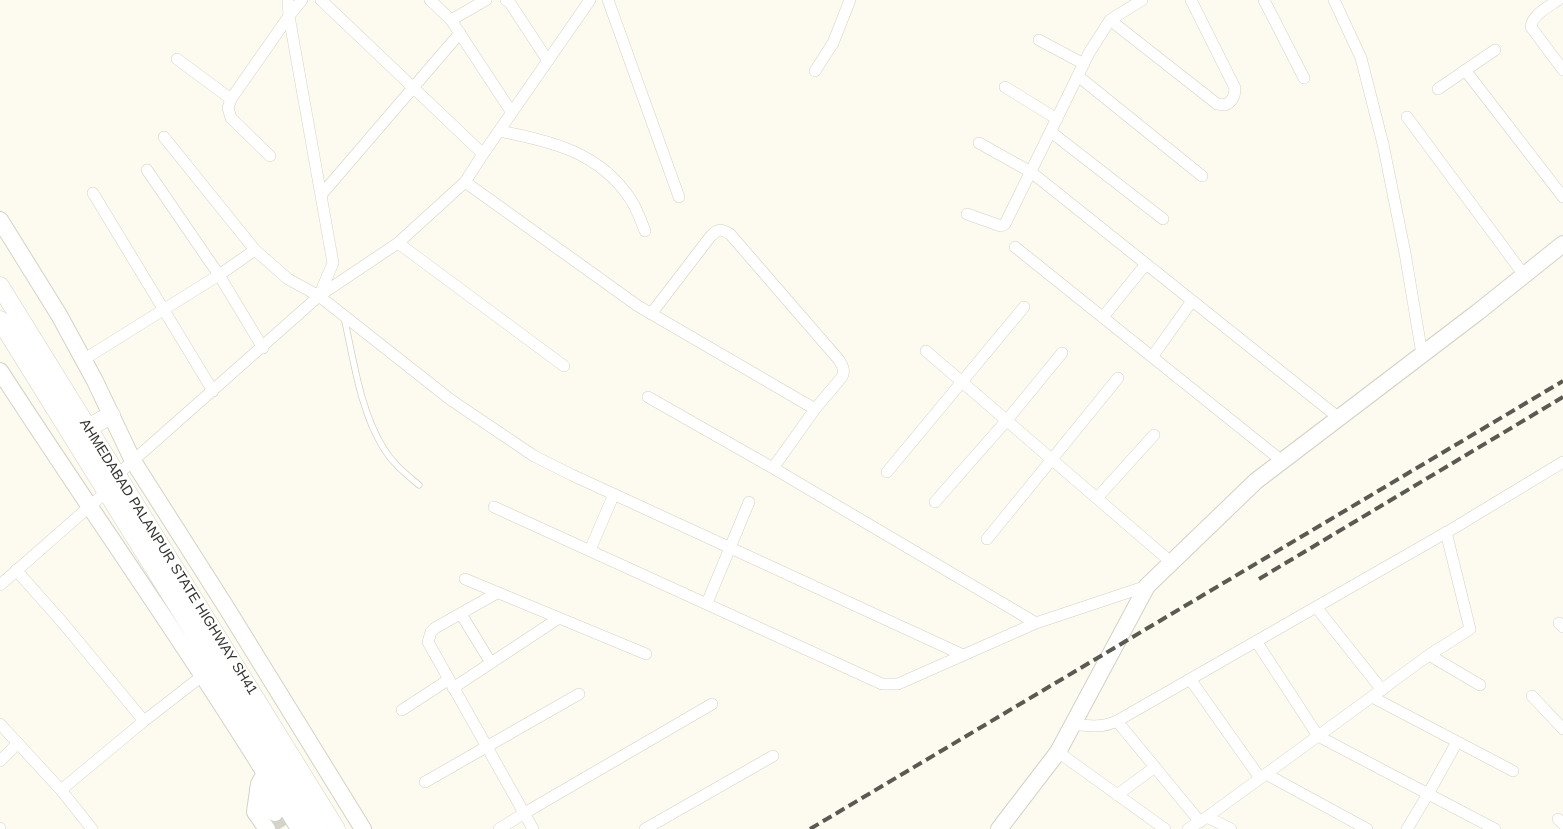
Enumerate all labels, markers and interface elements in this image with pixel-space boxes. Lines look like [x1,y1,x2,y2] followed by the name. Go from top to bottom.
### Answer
[76,416,260,698] street label: AHMEDABAD PALANPUR STATE HIGHWAY SH41

